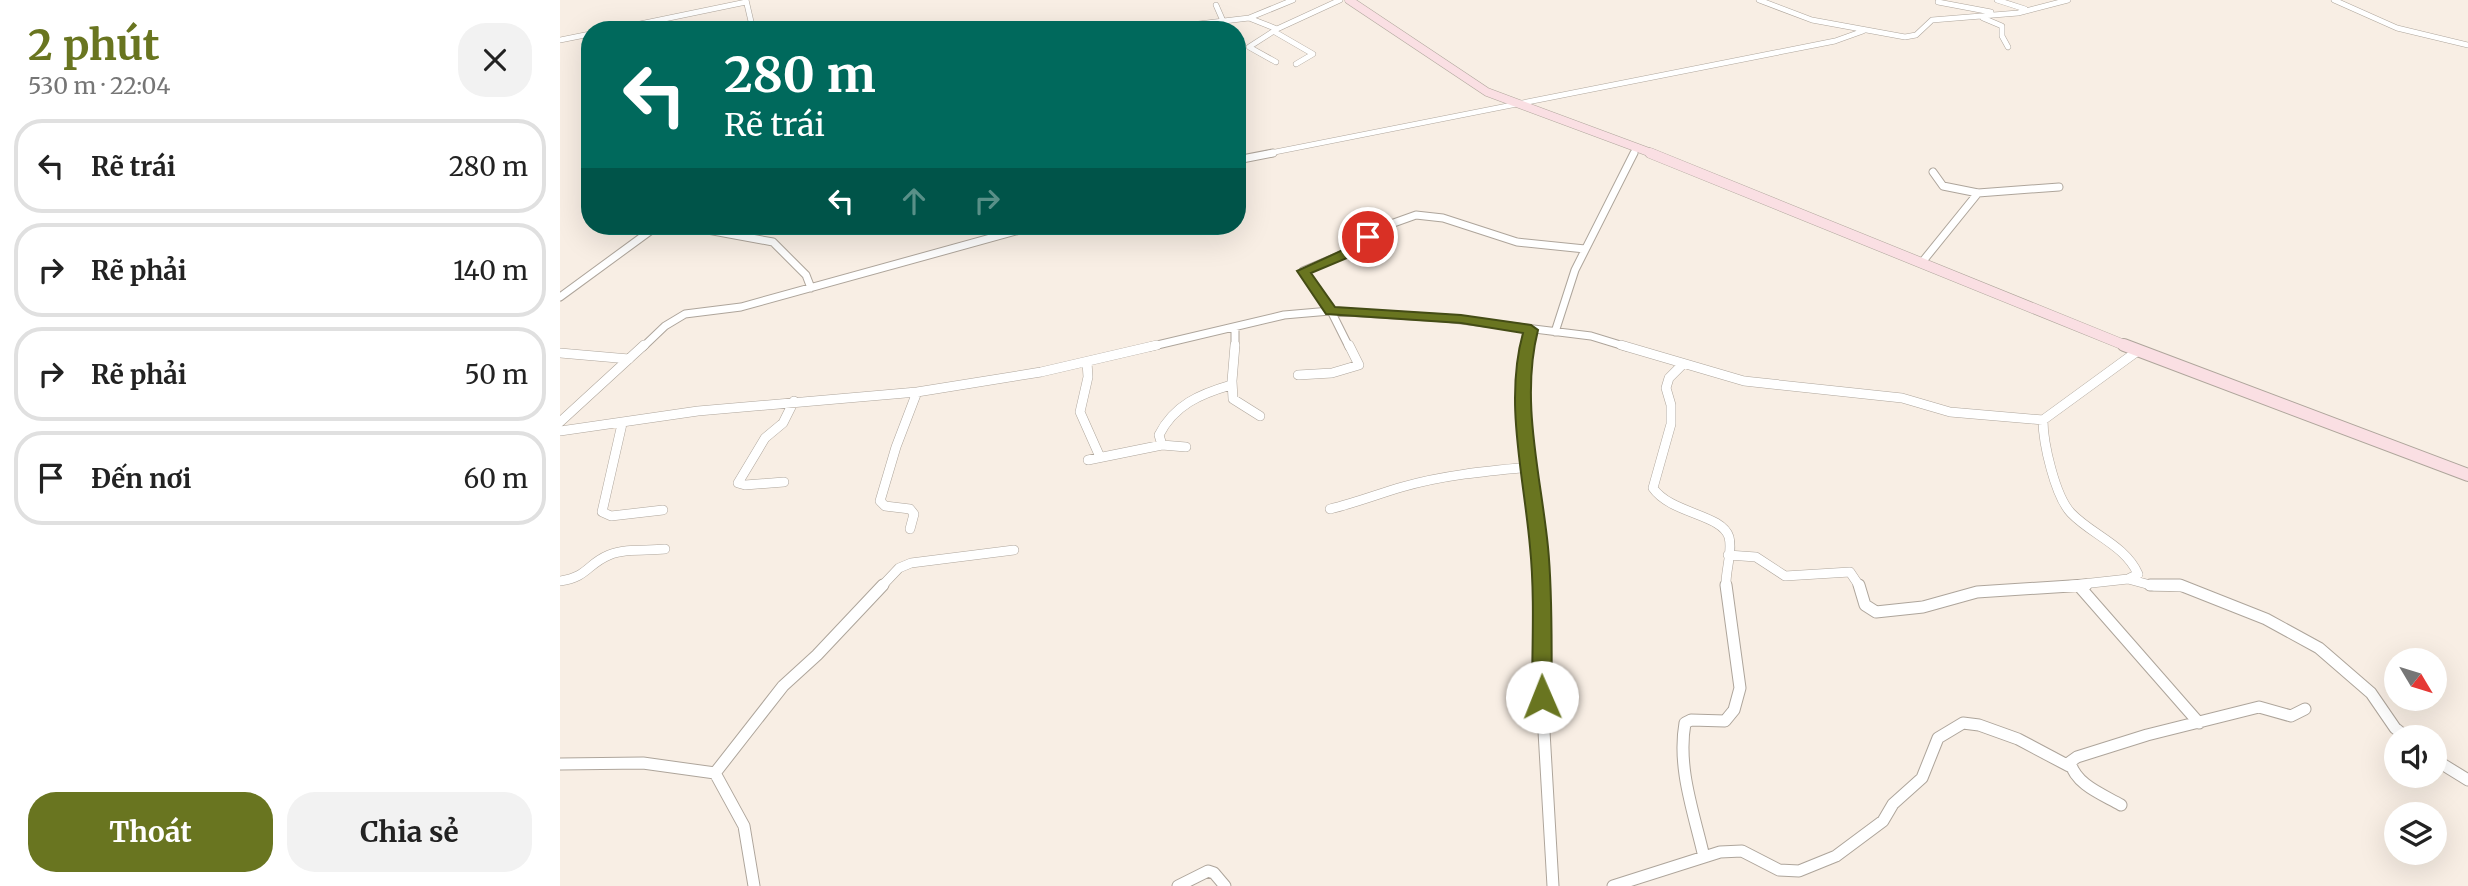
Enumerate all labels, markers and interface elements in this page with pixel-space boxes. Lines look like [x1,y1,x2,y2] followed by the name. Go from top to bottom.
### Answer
[28,19,160,71] text: 2 phút
[458,23,532,97] button: close
[724,44,876,105] text: 280 m
[609,49,700,140] icon: left
[28,71,170,100] text: 530 m · 22:04
[724,105,825,145] text: Rẽ trái
[32,147,70,185] icon: left
[91,150,176,183] text: Rẽ trái
[449,150,528,183] text: 280 m
[822,182,860,220] icon: left
[895,182,933,220] icon: ahead
[968,182,1006,220] icon: right
[1338,207,1398,267] pin
[1349,218,1387,256] icon: arrive
[32,251,70,289] icon: right
[91,254,187,287] text: Rẽ phải
[453,254,528,287] text: 140 m
[32,355,70,393] icon: right
[91,358,187,391] text: Rẽ phải
[464,358,528,391] text: 50 m
[32,459,70,497] icon: arrive
[91,462,191,495] text: Đến nơi
[464,462,528,495] text: 60 m
[2384,648,2446,710] north arrow
[2384,648,2447,865] map controls
[1505,660,1579,734] position arrow
[2384,725,2447,788] button: sound
[28,792,273,872] button: Thoát
[287,792,532,872] button: Chia sẻ
[2384,802,2447,865] button: layers

